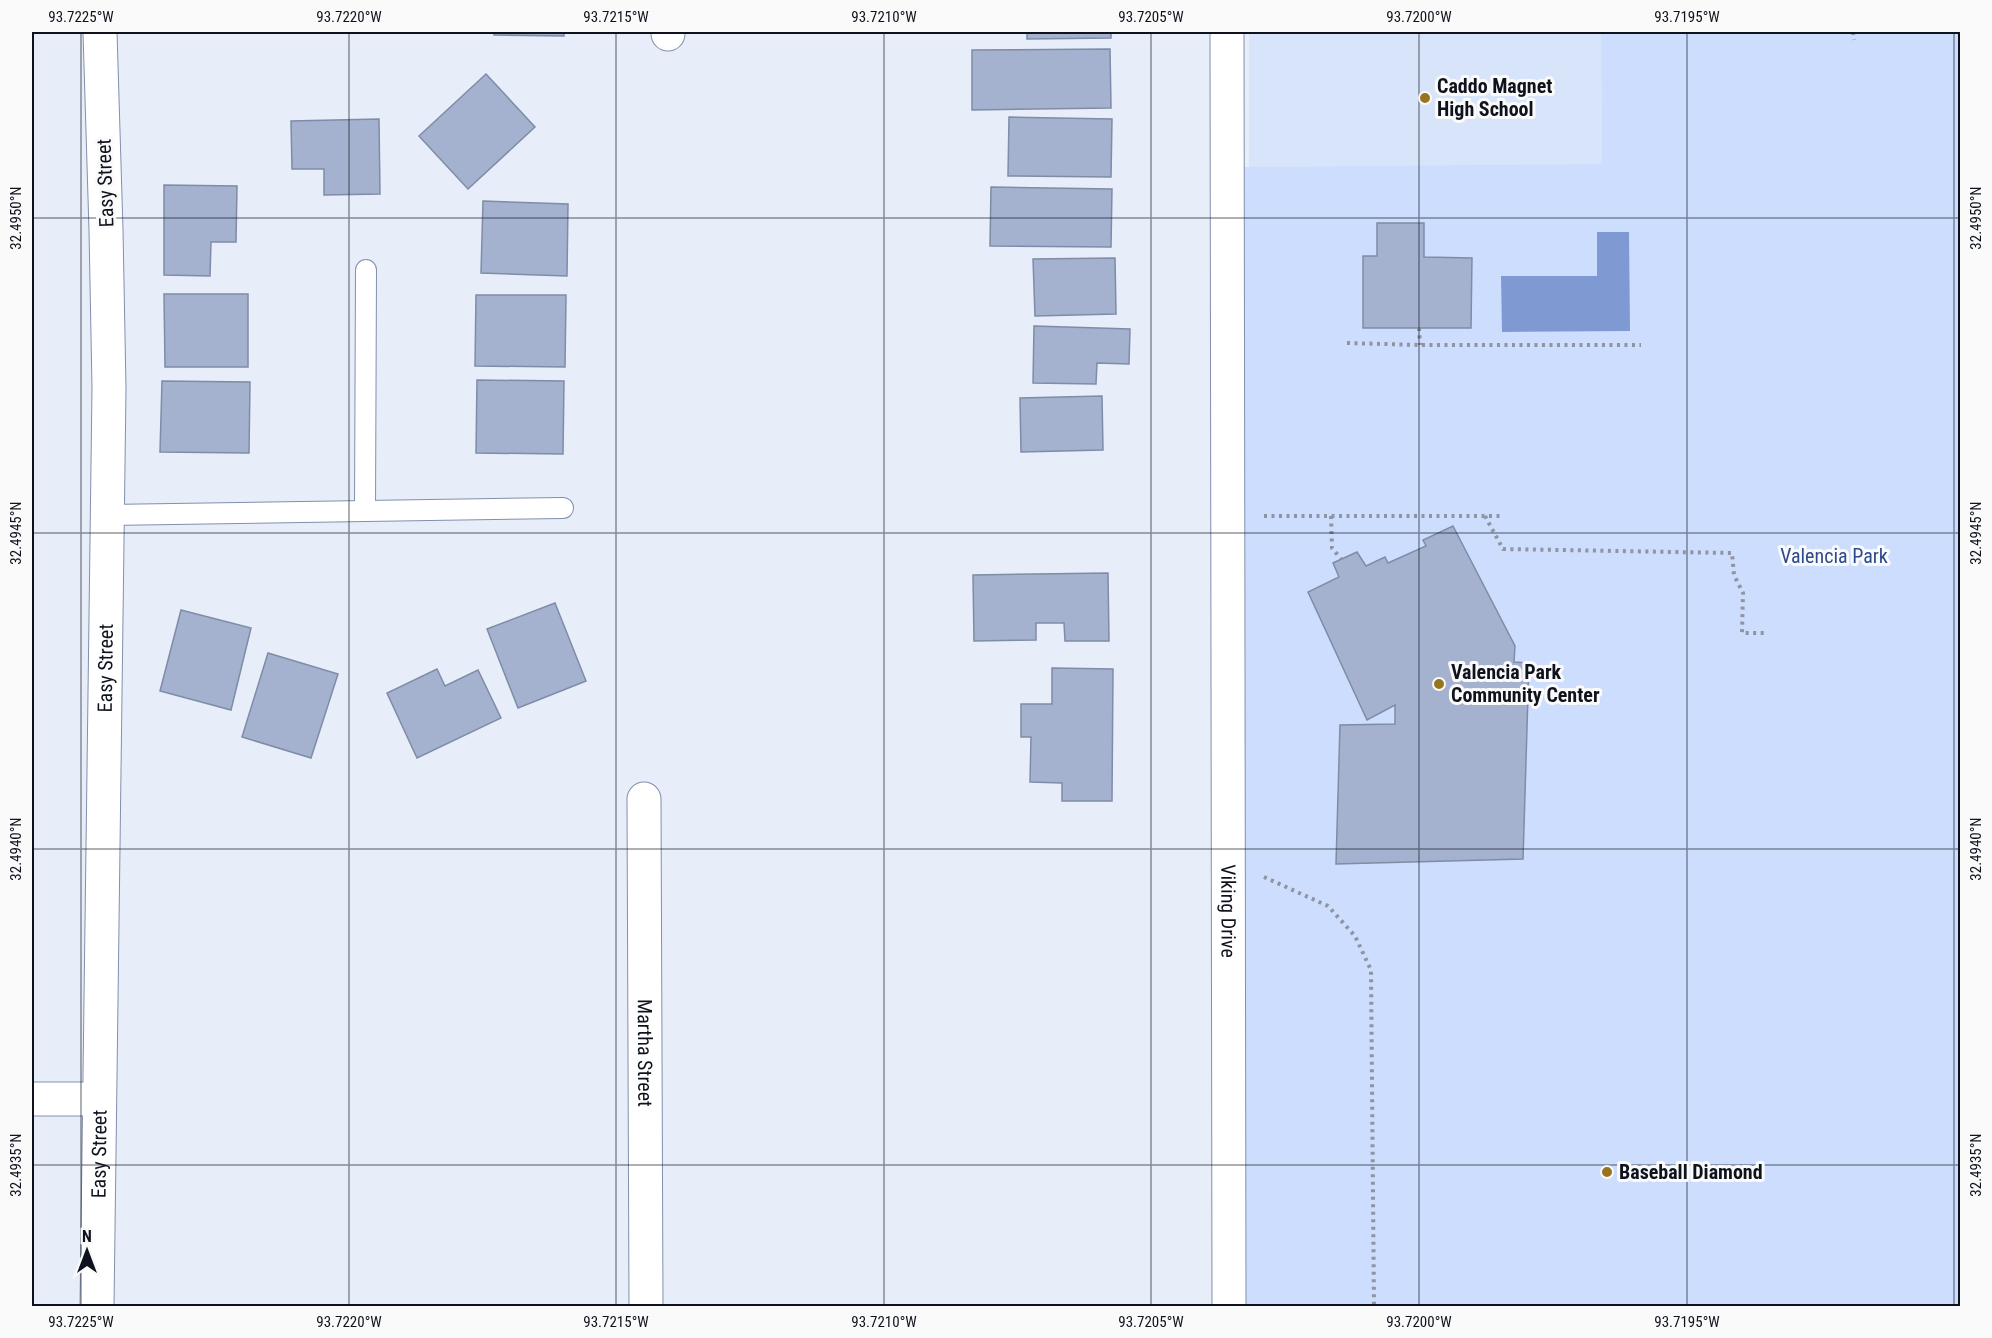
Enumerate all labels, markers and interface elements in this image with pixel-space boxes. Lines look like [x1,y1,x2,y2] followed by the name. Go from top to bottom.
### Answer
[48,8,114,26] text: 93.7225°W
[316,8,382,26] text: 93.7220°W
[583,8,649,26] text: 93.7215°W
[851,8,917,26] text: 93.7210°W
[1118,8,1184,26] text: 93.7205°W
[1386,8,1452,26] text: 93.7200°W
[1654,8,1720,26] text: 93.7195°W
[1437,74,1552,121] place label: Caddo Magnet High School
[1418,91,1432,105] marker: Caddo Magnet High School
[91,138,119,228] street label: Easy Street
[7,186,25,250] text: 32.4950°N
[1967,186,1985,250] text: 32.4950°N
[7,501,25,565] text: 32.4945°N
[1967,501,1985,565] text: 32.4945°N
[1780,544,1888,568] park label: Valencia Park
[93,624,118,712] street label: Easy Street
[1451,660,1600,707] place label: Valencia Park Community Center
[1432,677,1446,691] marker: Valencia Park Community Center
[7,817,25,881] text: 32.4940°N
[1967,817,1985,881] text: 32.4940°N
[1216,864,1240,958] street label: Viking Drive
[633,999,657,1107] street label: Martha Street
[86,1110,112,1198] street label: Easy Street
[7,1133,25,1197] text: 32.4935°N
[1967,1133,1985,1197] text: 32.4935°N
[1619,1160,1763,1184] place label: Baseball Diamond
[1600,1165,1614,1179] marker: Baseball Diamond
[57,1221,117,1281] north arrow
[82,1227,92,1246] text: N
[48,1313,114,1331] text: 93.7225°W
[316,1313,382,1331] text: 93.7220°W
[583,1313,649,1331] text: 93.7215°W
[851,1313,917,1331] text: 93.7210°W
[1118,1313,1184,1331] text: 93.7205°W
[1386,1313,1452,1331] text: 93.7200°W
[1654,1313,1720,1331] text: 93.7195°W

